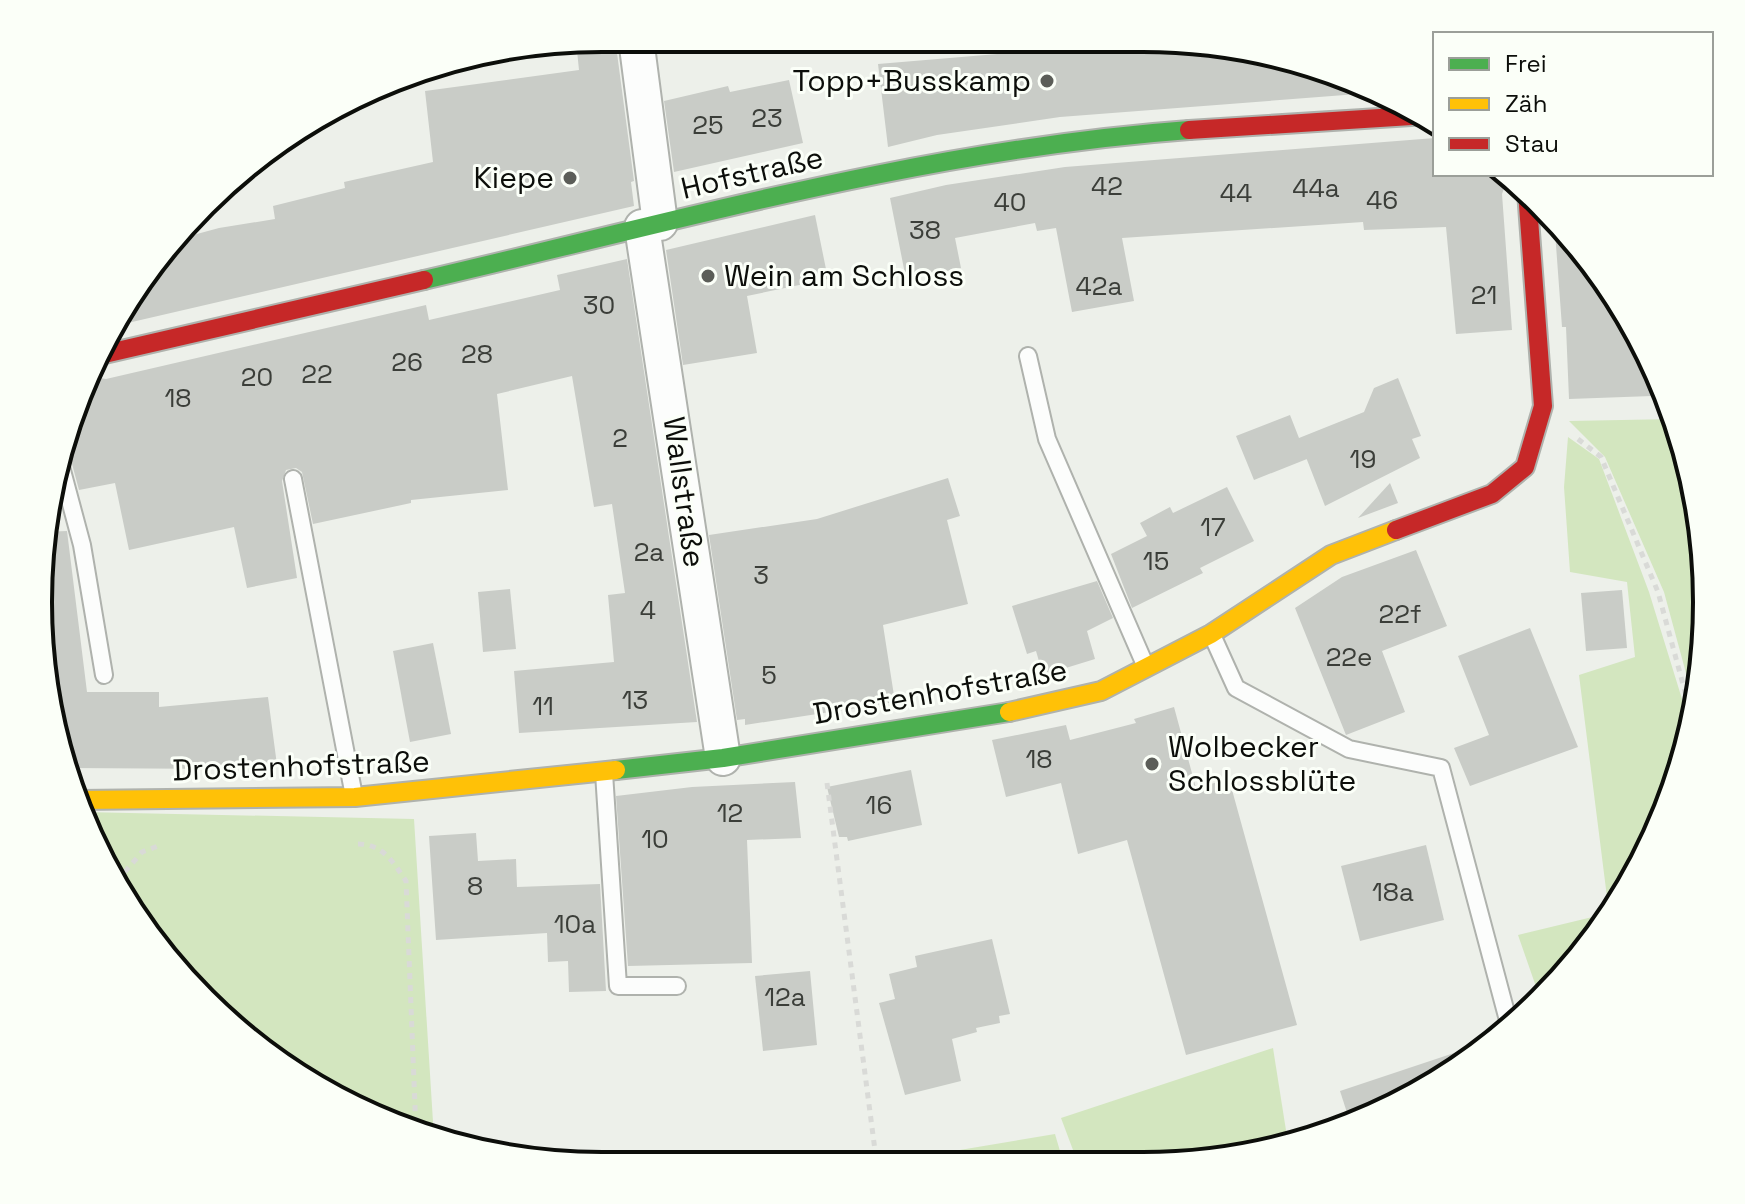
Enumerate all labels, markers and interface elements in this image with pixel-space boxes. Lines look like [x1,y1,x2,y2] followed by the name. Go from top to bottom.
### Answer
[1433,32,1713,176] legend
[1505,48,1547,79] text: Frei
[793,61,1031,100] place label: Topp+Busskamp
[1038,72,1056,90] marker: Topp+Busskamp
[1505,88,1547,119] text: Zäh
[751,101,783,135] house number: 23
[692,108,724,142] house number: 25
[1505,128,1559,159] text: Stau
[677,137,827,208] street label: Hofstraße
[474,158,554,197] place label: Kiepe
[561,169,579,187] marker: Kiepe
[1091,169,1123,203] house number: 42
[1292,171,1340,205] house number: 44a
[1220,176,1252,210] house number: 44
[1366,183,1398,217] house number: 46
[994,185,1026,219] house number: 40
[909,213,941,247] house number: 38
[724,256,964,295] place label: Wein am Schloss
[699,267,717,285] marker: Wein am Schloss
[1076,269,1122,303] house number: 42a
[1471,278,1497,312] house number: 21
[583,288,615,322] house number: 30
[461,337,493,371] house number: 28
[391,345,423,379] house number: 26
[301,357,333,391] house number: 22
[241,360,273,394] house number: 20
[164,381,192,415] house number: 18
[655,414,714,570] street label: Wallstraße
[612,421,628,455] house number: 2
[1350,442,1376,476] house number: 19
[1200,510,1226,544] house number: 17
[634,535,664,569] house number: 2a
[1143,544,1169,578] house number: 15
[753,558,769,592] house number: 3
[640,593,656,627] house number: 4
[1379,597,1421,631] house number: 22f
[1326,640,1372,674] house number: 22e
[810,650,1070,733] street label: Drostenhofstraße
[761,658,777,692] house number: 5
[622,683,648,717] house number: 13
[532,689,554,723] house number: 11
[1168,727,1356,800] place label: Wolbecker Schlossblüte
[172,742,430,789] street label: Drostenhofstraße
[1025,742,1053,776] house number: 18
[1143,755,1161,773] marker: Wolbecker Schlossblüte
[866,788,892,822] house number: 16
[717,796,743,830] house number: 12
[641,822,669,856] house number: 10
[467,869,483,903] house number: 8
[1372,875,1414,909] house number: 18a
[554,907,596,941] house number: 10a
[764,980,806,1014] house number: 12a

